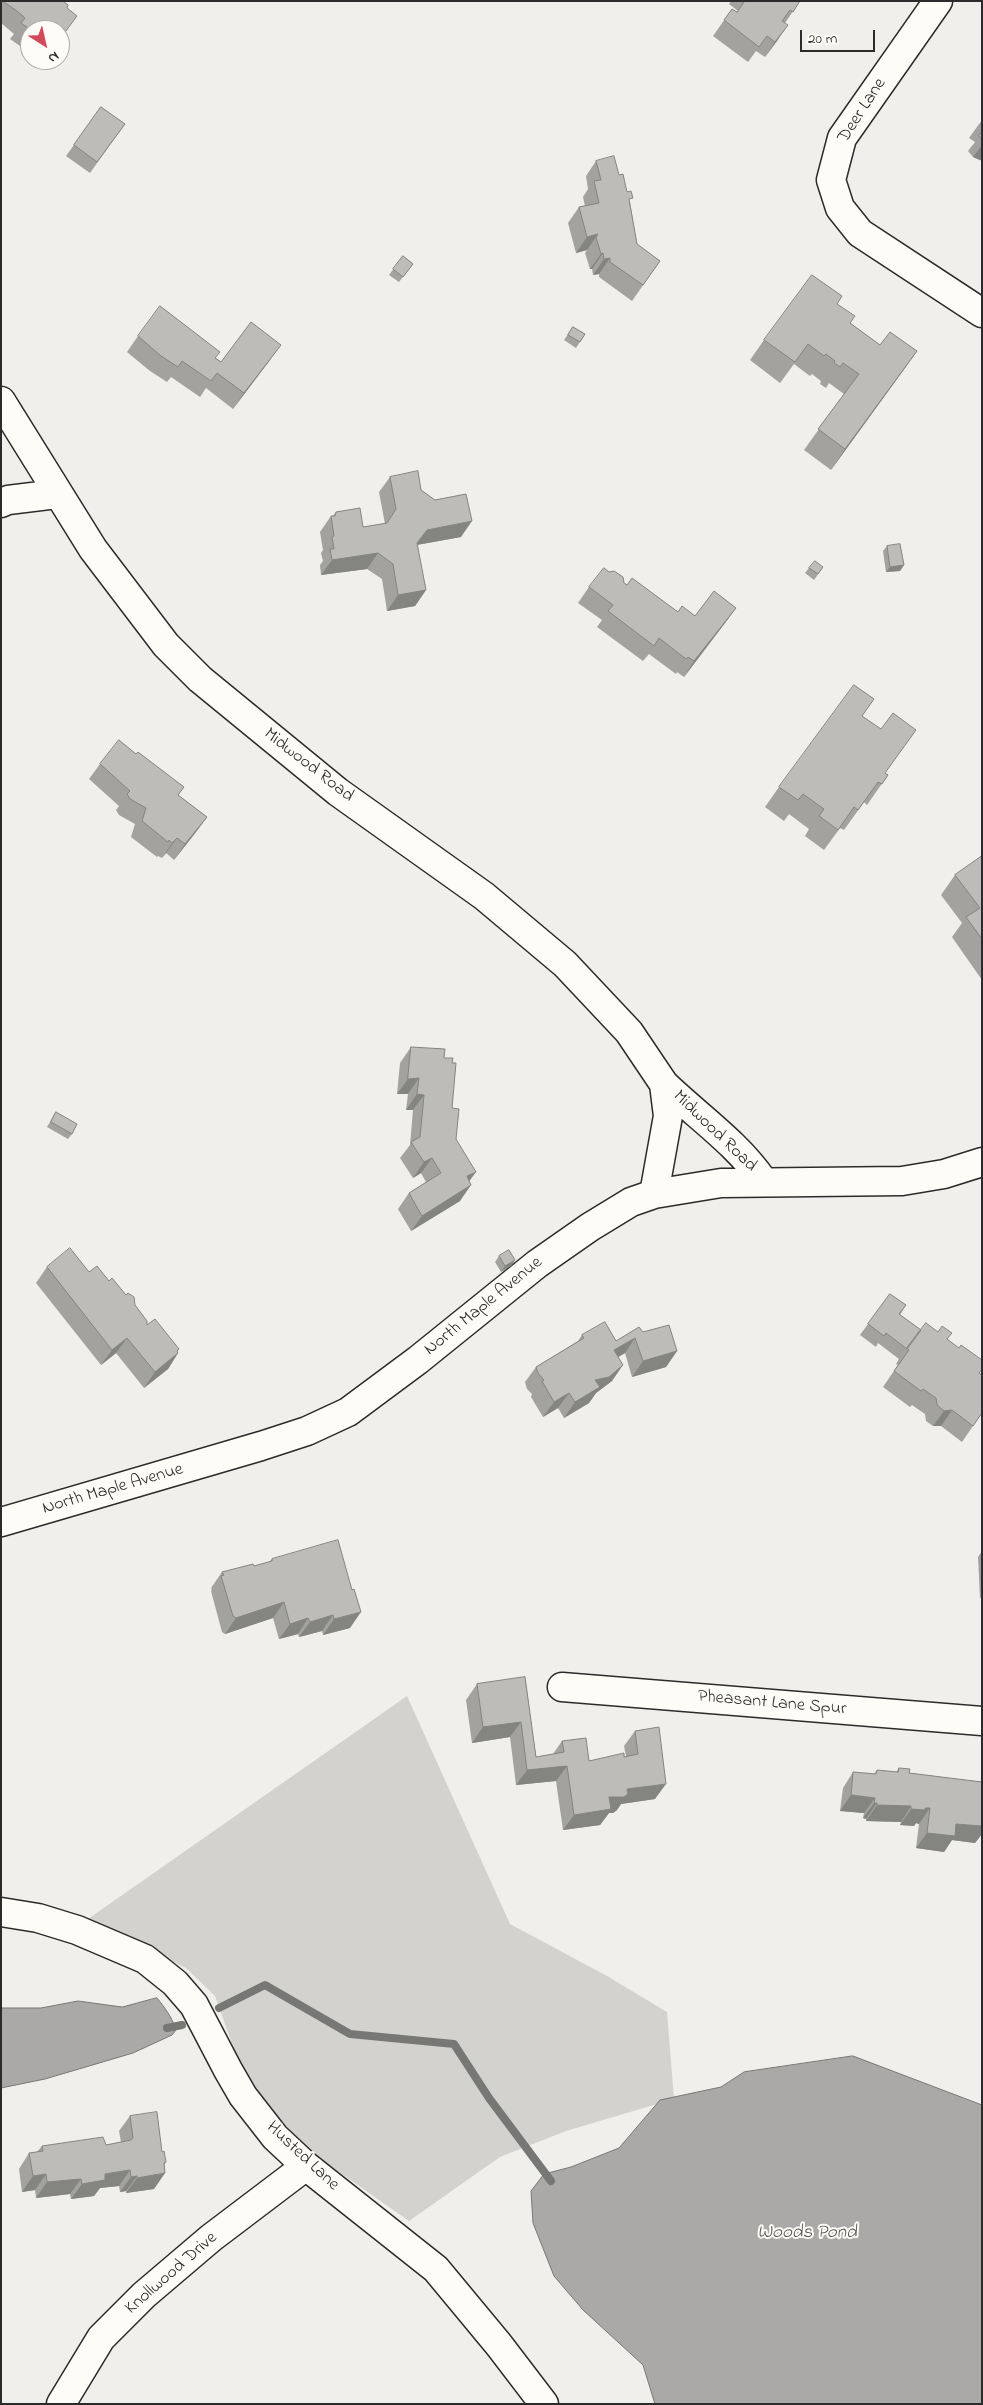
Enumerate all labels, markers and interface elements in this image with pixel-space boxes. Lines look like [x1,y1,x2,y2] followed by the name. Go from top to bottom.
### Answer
[20,20,70,70] north arrow
[803,20,878,52] scale bar
[808,28,837,50] text: 20 m
[43,46,63,68] text: N
[834,75,892,147] street label: Deer Lane
[259,724,357,808] street label: Midwood Road
[668,1087,760,1177] street label: Midwood Road
[421,1253,547,1361] street label: North Maple Avenue
[40,1460,186,1520] street label: North Maple Avenue
[697,1687,847,1721] street label: Pheasant Lane Spur
[261,2118,343,2196] street label: Husted Lane
[757,2223,857,2245] water label: Woods Pond
[122,2228,222,2320] street label: Knollwood Drive

